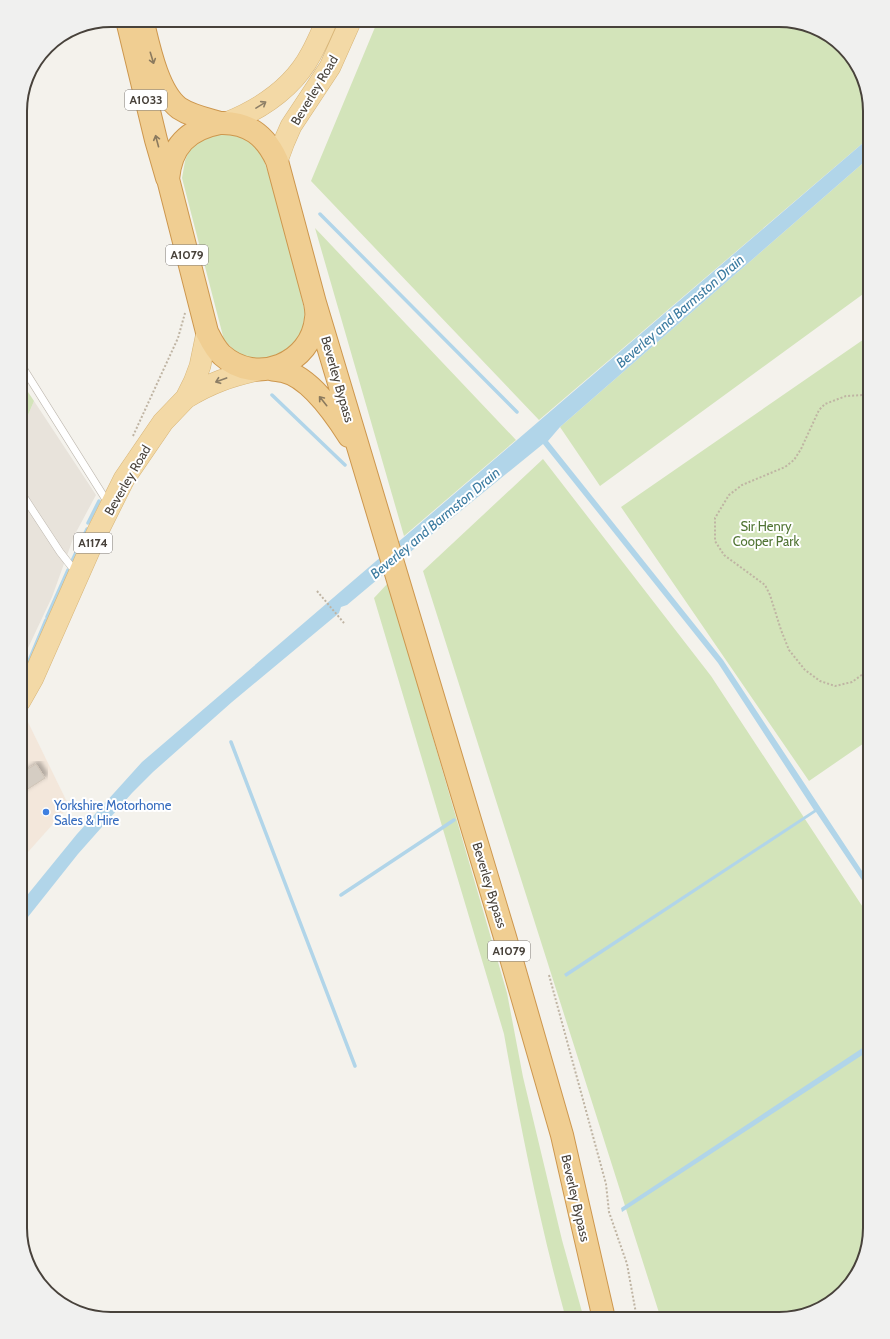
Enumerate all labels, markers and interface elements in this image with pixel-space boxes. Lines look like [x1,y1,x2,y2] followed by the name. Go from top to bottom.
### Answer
[149,51,156,64] one-way arrow
[287,52,341,128] street label: Beverley Road
[125,90,167,110] road number: A1033
[255,101,267,109] one-way arrow
[153,135,160,148] one-way arrow
[166,245,208,265] road number: A1079
[612,250,748,372] water label: Beverley and Barmston Drain
[318,334,358,424] street label: Beverley Bypass
[215,377,227,385] one-way arrow
[319,395,327,406] one-way arrow
[100,442,154,518] street label: Beverley Road
[366,463,504,583] water label: Beverley and Barmston Drain
[733,518,799,549] park label: Sir Henry Cooper Park
[74,533,112,553] road number: A1174
[53,797,172,828] place label: Yorkshire Motorhome Sales & Hire
[41,807,51,817] marker: Yorkshire Motorhome Sales & Hire
[469,840,511,930] street label: Beverley Bypass
[488,941,530,961] road number: A1079
[558,1153,594,1244] street label: Beverley Bypass

